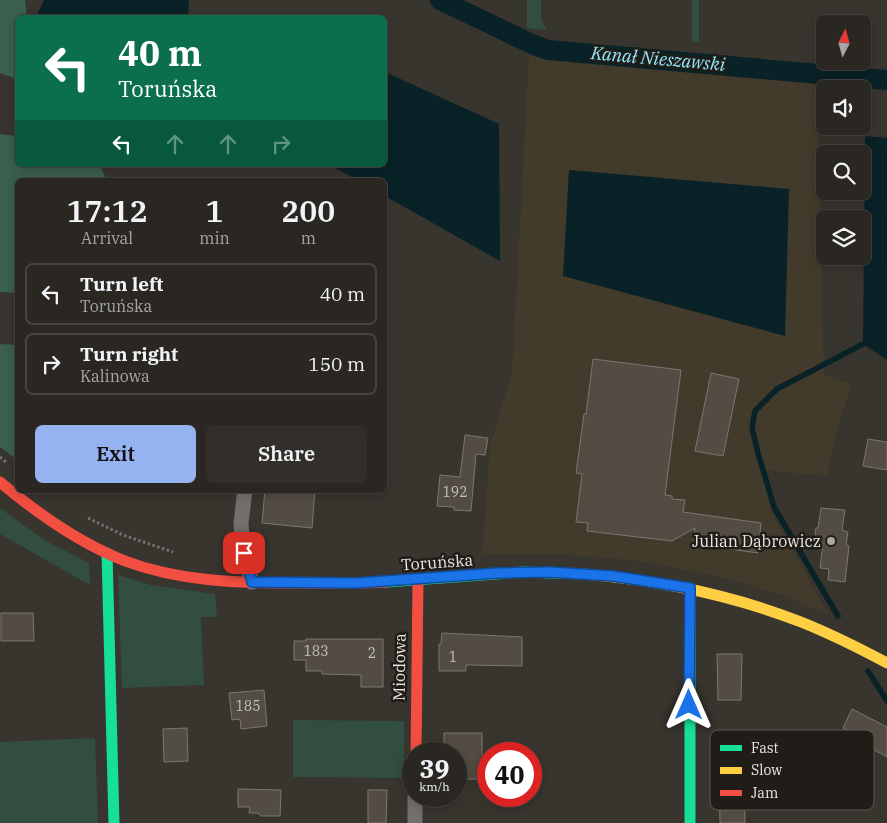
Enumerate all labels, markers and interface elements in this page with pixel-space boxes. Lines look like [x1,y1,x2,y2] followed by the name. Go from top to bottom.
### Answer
[816,15,871,70] north arrow
[816,15,871,265] map controls
[118,30,202,76] text: 40 m
[35,35,100,100] icon: left
[589,41,727,76] water label: Kanał Nieszawski
[118,74,217,103] text: Toruńska
[816,80,871,135] button: sound
[108,130,136,158] icon: left
[161,130,189,158] icon: ahead
[214,130,242,158] icon: ahead
[267,130,295,158] icon: right
[816,145,871,200] button: search
[67,191,148,230] text: 17:12
[205,191,223,230] text: 1
[281,191,335,230] text: 200
[816,210,871,265] button: layers
[81,228,133,248] text: Arrival
[199,228,230,248] text: min
[301,228,316,248] text: m
[80,272,163,296] text: Turn left
[37,280,65,308] icon: left
[320,282,365,306] text: 40 m
[80,296,152,316] text: Toruńska
[80,342,178,366] text: Turn right
[37,350,65,378] icon: right
[308,352,365,376] text: 150 m
[80,366,150,386] text: Kalinowa
[35,425,196,483] button: Exit
[206,425,367,483] button: Share
[442,483,468,501] house number: 192
[692,531,821,551] place label: Julian Dąbrowicz
[223,532,265,574] pin
[825,535,837,547] marker: Julian Dąbrowicz
[230,539,258,567] icon: arrive
[400,549,474,574] street label: Toruńska
[388,633,410,701] street label: Miodowa
[303,642,329,660] house number: 183
[368,644,376,662] house number: 2
[449,648,457,666] house number: 1
[662,678,714,730] position arrow
[235,697,261,715] house number: 185
[710,730,874,810] legend
[751,739,779,757] text: Fast
[477,742,542,807] speed limit sign: 40
[419,752,450,785] text: 39
[751,761,782,779] text: Slow
[419,779,450,794] text: km/h
[751,784,778,802] text: Jam

